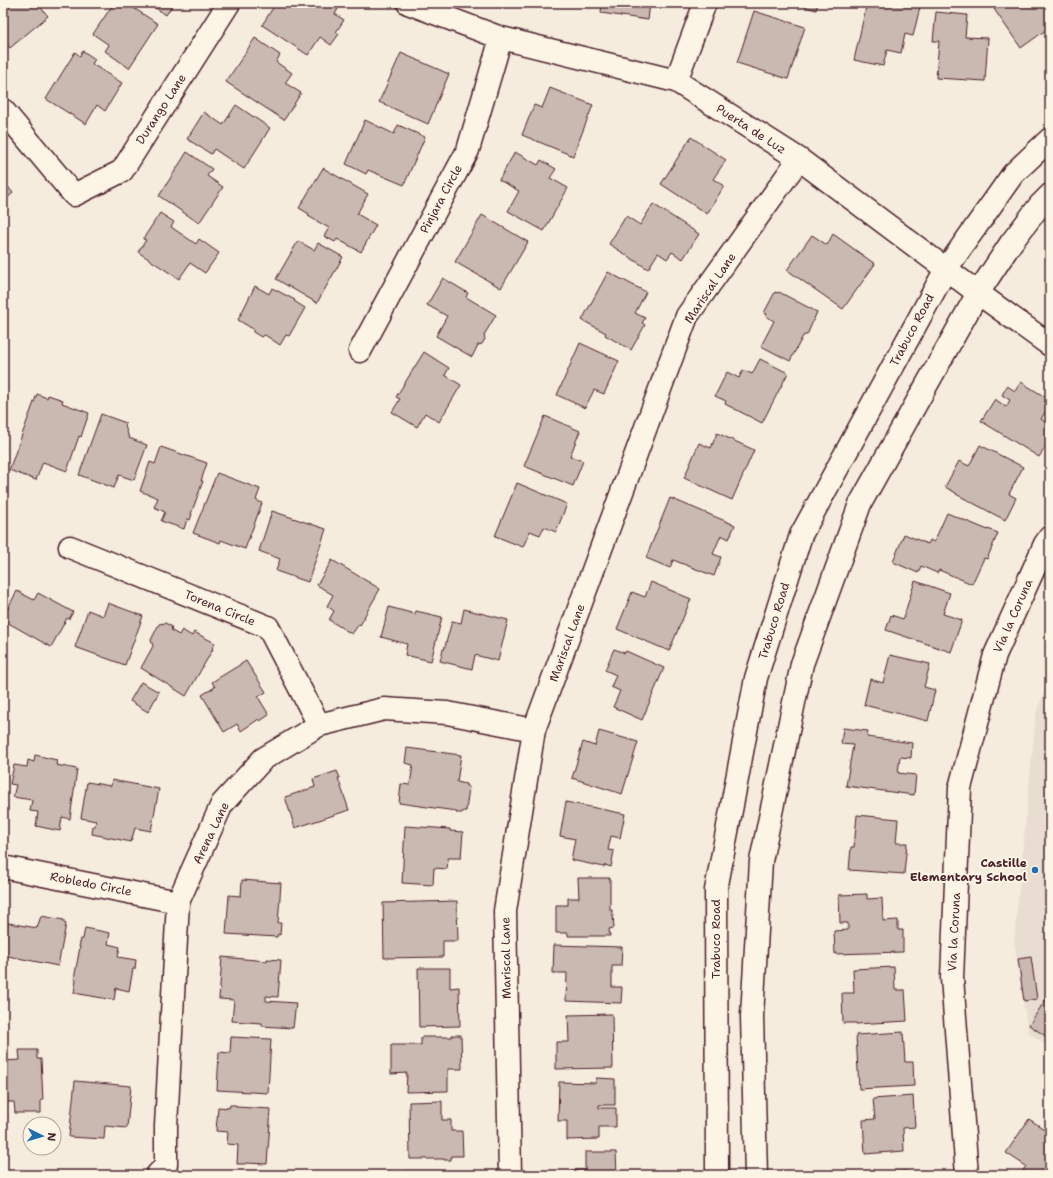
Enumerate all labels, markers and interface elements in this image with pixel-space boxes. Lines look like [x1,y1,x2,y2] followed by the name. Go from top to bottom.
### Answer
[132,71,190,147] street label: Durango Lane
[713,100,789,158] street label: Puerta de Luz
[416,162,466,236] street label: Pinjara Circle
[680,249,740,326] street label: Mariscal Lane
[886,291,938,369] street label: Trabuco Road
[990,576,1037,655] street label: Via la Coruna
[755,580,793,662] street label: Trabuco Road
[182,586,258,630] street label: Torena Circle
[545,602,589,684] street label: Mariscal Lane
[189,799,233,867] street label: Arena Lane
[910,855,1027,885] place label: Castille Elementary School
[1030,865,1040,875] marker: Castille Elementary School
[49,868,133,900] street label: Robledo Circle
[944,892,964,972] street label: Via la Coruna
[708,899,724,979] street label: Trabuco Road
[497,917,515,999] street label: Mariscal Lane
[22,1116,62,1156] north arrow
[44,1132,59,1142] text: N

